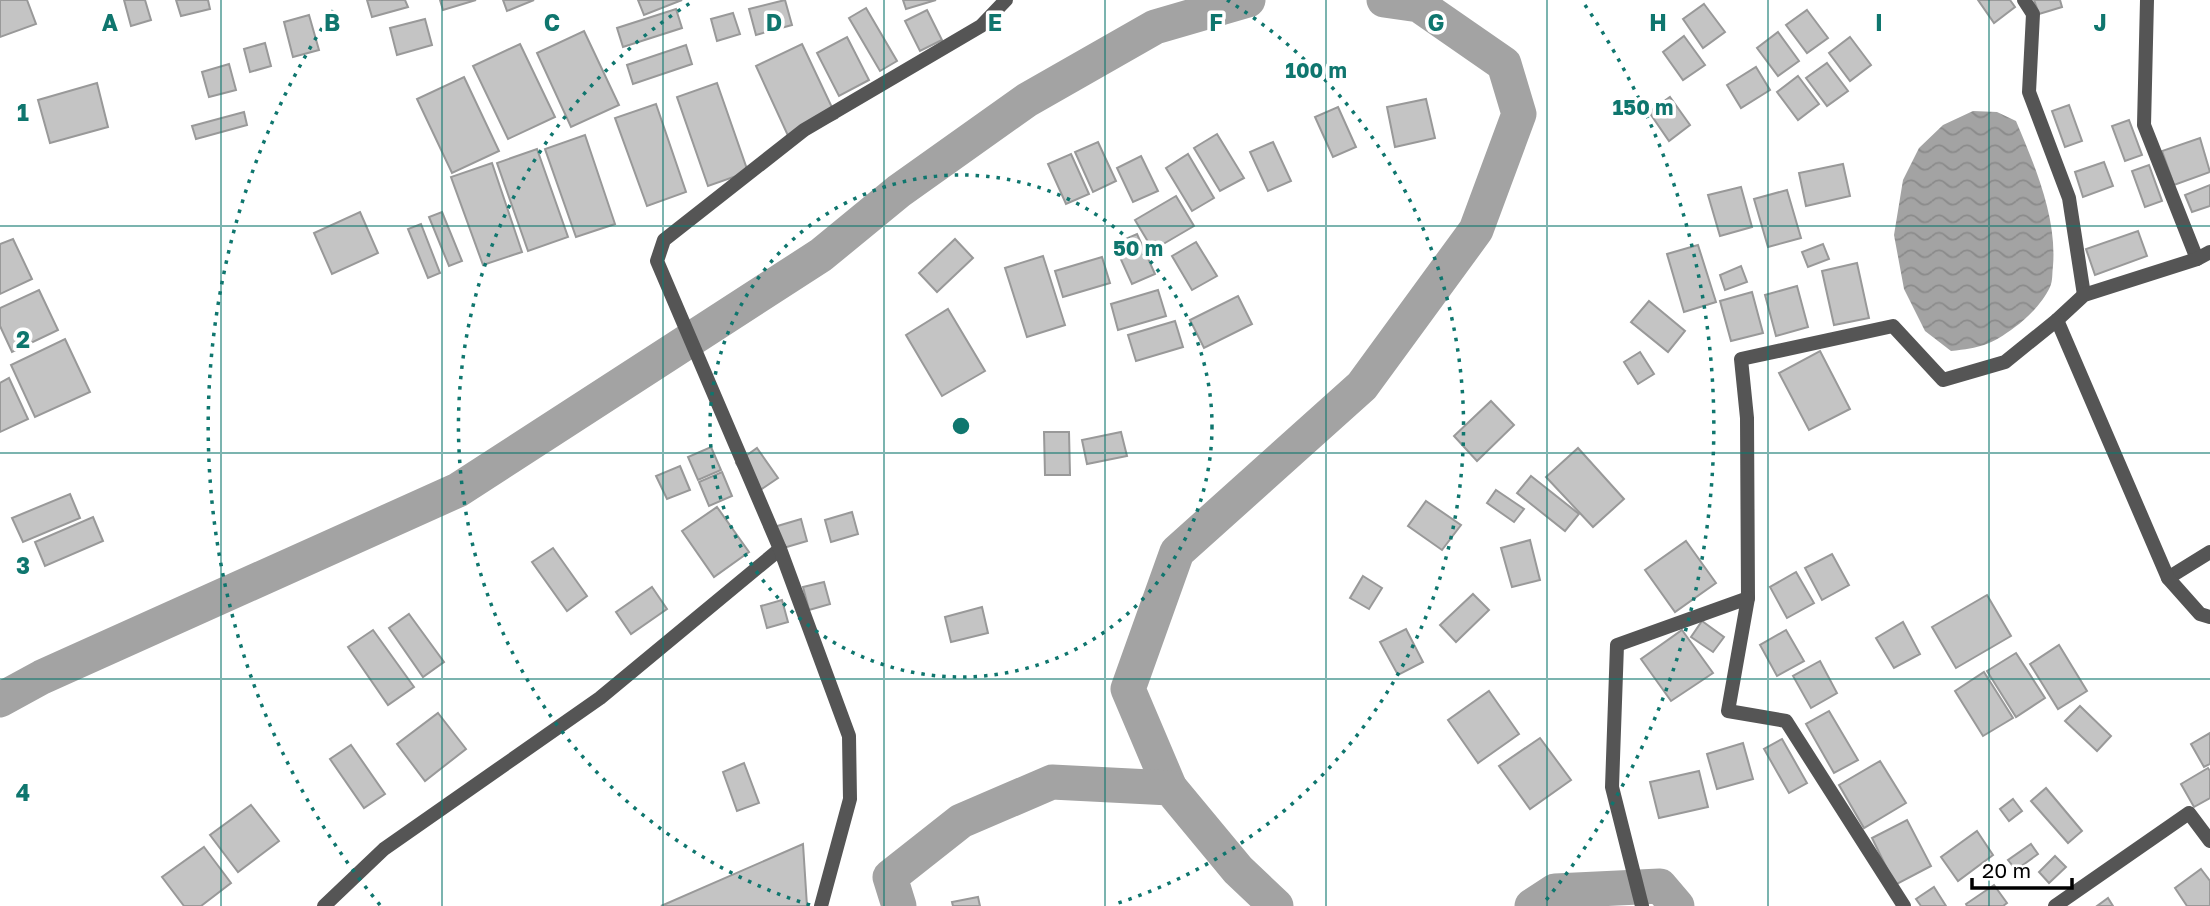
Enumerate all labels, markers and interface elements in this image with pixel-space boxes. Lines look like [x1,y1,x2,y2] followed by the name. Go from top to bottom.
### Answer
[102,8,119,36] text: A
[324,8,340,36] text: B
[544,8,560,36] text: C
[766,8,782,36] text: D
[988,8,1002,36] text: E
[1209,8,1223,36] text: F
[1428,8,1444,36] text: G
[1649,8,1667,36] text: H
[1875,8,1883,36] text: I
[2093,8,2107,36] text: J
[1285,57,1347,83] text: 100 m
[1613,94,1673,120] text: 150 m
[17,98,29,126] text: 1
[1113,235,1163,261] text: 50 m
[16,325,30,353] text: 2
[949,414,973,438] centre of rings
[16,551,30,579] text: 3
[16,778,30,806] text: 4
[1972,846,2072,890] scale bar
[1982,857,2031,883] text: 20 m

